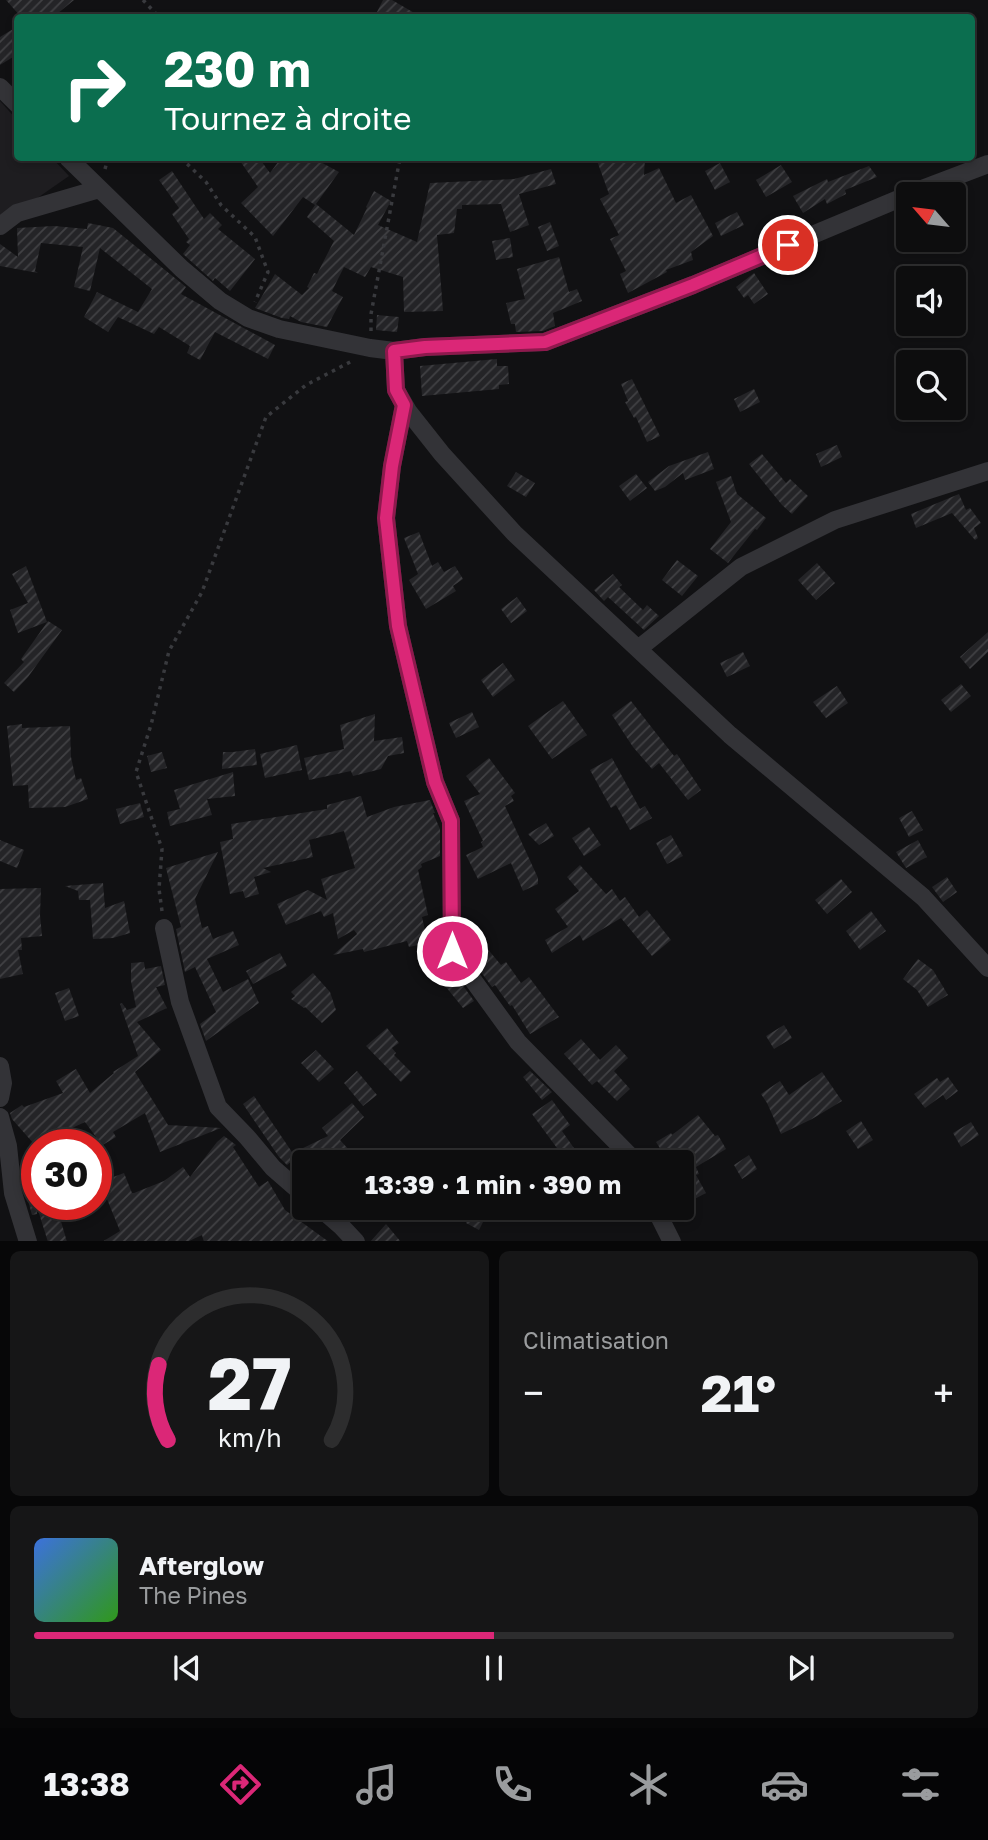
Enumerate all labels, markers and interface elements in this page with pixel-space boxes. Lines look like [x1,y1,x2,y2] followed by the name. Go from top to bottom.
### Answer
[164,39,311,98] text: 230 m
[49,42,140,133] icon: right
[164,99,412,137] text: Tournez à droite
[896,182,966,252] north arrow
[896,182,966,420] map controls
[758,215,818,275] pin
[769,226,807,264] icon: arrive
[896,266,966,336] button: sound
[896,350,966,420] button: search
[415,914,489,988] position arrow
[21,1129,112,1220] speed limit sign: 30
[365,1169,621,1200] text: 13:39 · 1 min · 390 m
[523,1326,669,1354] text: Climatisation
[207,1339,292,1426] text: 27
[701,1361,776,1423] text: 21°
[523,1370,544,1415] text: −
[933,1370,954,1415] text: +
[218,1421,281,1452] text: km/h
[139,1550,264,1581] text: Afterglow
[139,1581,247,1609] text: The Pines
[168,1649,206,1687] icon: previous
[475,1649,513,1687] icon: pause
[782,1649,820,1687] icon: next
[216,1760,265,1809] icon: directions
[352,1760,401,1809] icon: music
[488,1760,537,1809] icon: phone
[624,1760,673,1809] icon: climate
[760,1760,809,1809] icon: car
[896,1760,945,1809] icon: filters
[43,1765,130,1803] text: 13:38

